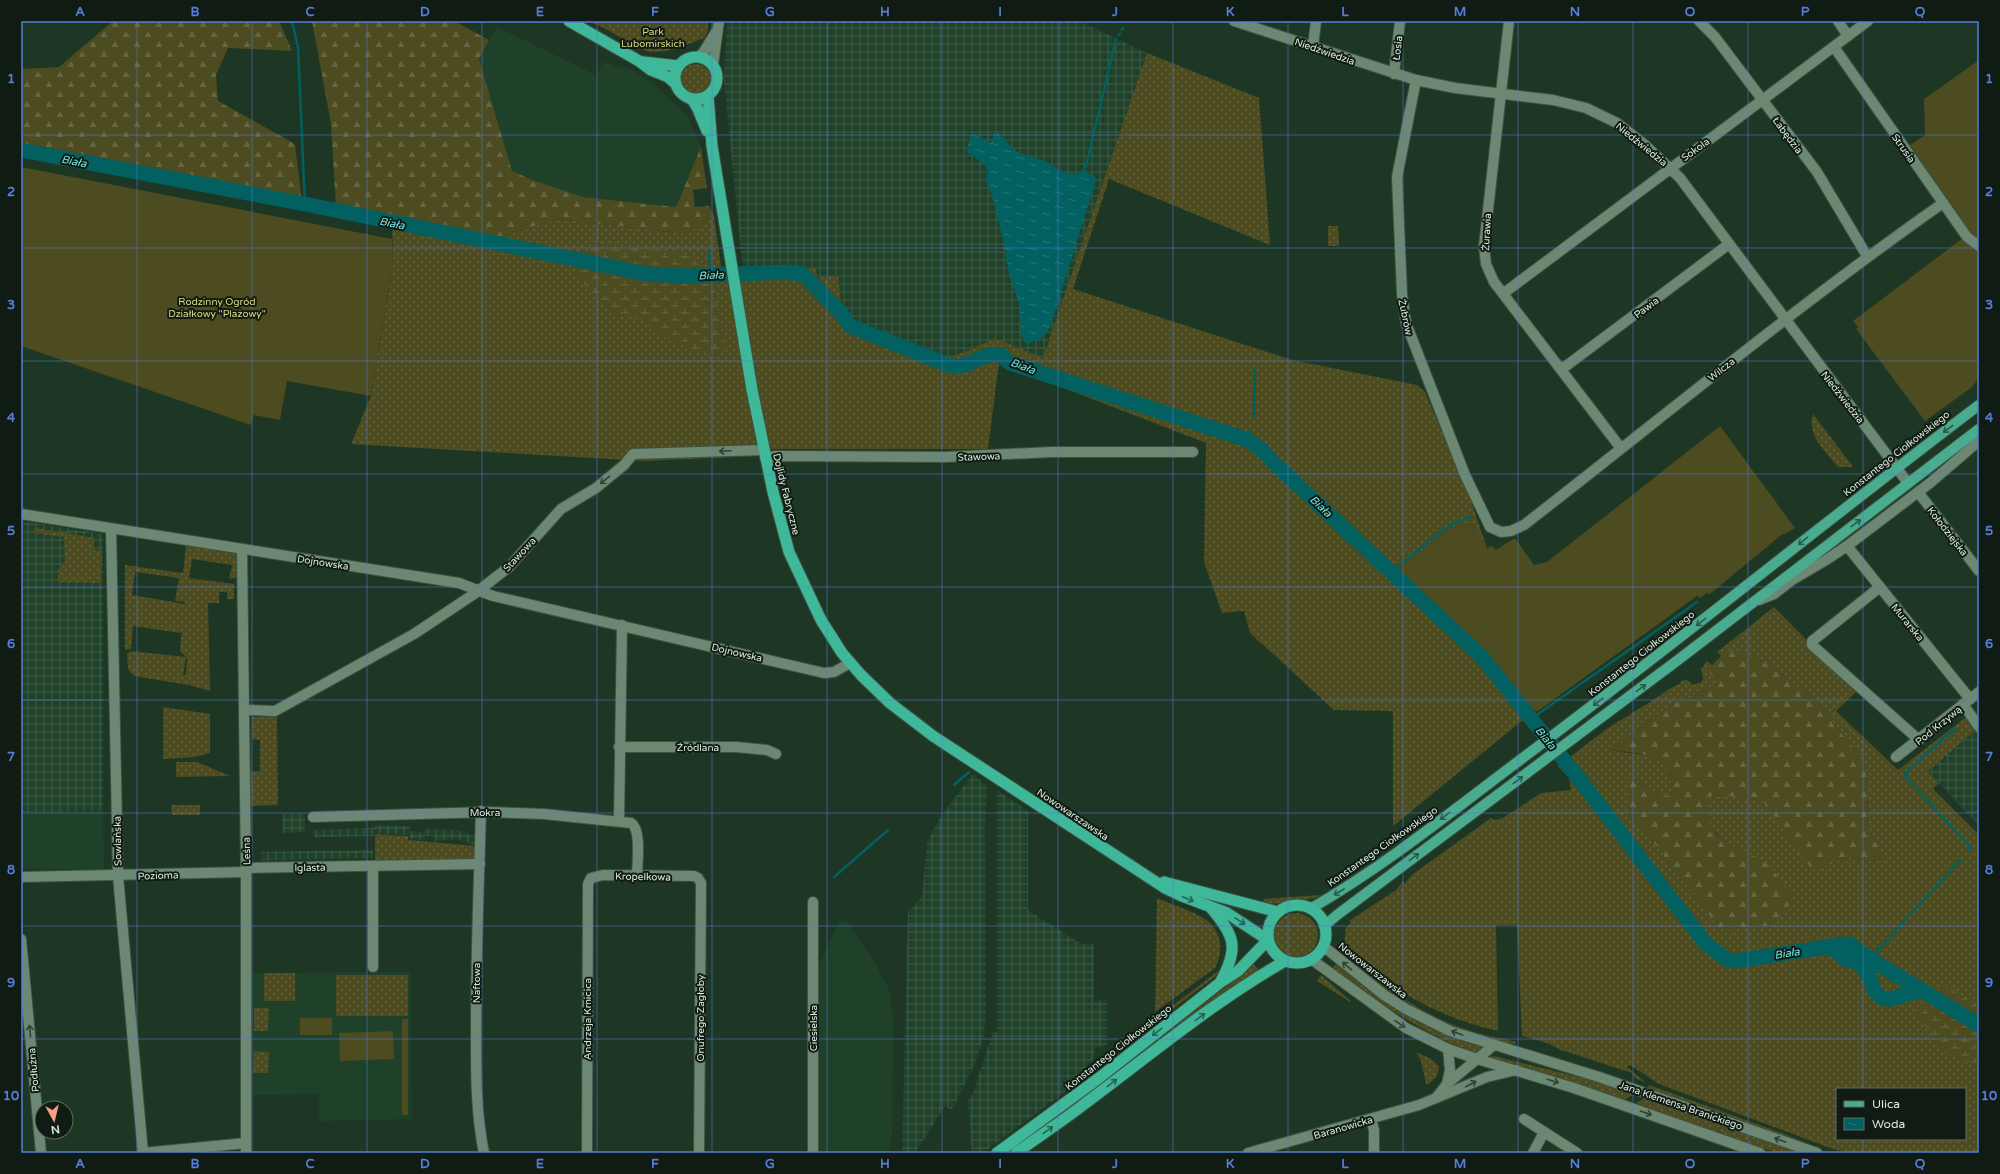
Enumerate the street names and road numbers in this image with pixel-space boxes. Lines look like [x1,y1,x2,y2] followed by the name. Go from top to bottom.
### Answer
[1391,35,1405,61] street label: Łosia
[1293,36,1356,68] street label: Niedźwiedzia
[1770,115,1805,156] street label: Łabędzia
[1613,120,1670,169] street label: Niedźwiedzia
[1889,132,1917,165] street label: Strusia
[1679,136,1712,164] street label: Sokola
[1480,213,1494,251] street label: Żurawia
[1632,295,1661,321] street label: Pawia
[1395,298,1415,336] street label: Żubrów
[1706,356,1737,384] street label: Wilcza
[1818,369,1866,426] street label: Niedźwiedzia
[1841,409,1952,499] street label: Konstantego Ciołkowskiego
[958,450,1001,464] street label: Stawowa
[770,452,802,537] street label: Dojlidy Fabryczne
[1924,505,1970,559] street label: Kołodziejska
[501,535,539,574] street label: Stawowa
[296,553,349,573] street label: Dojnowska
[1889,601,1926,644] street label: Murarska
[1586,609,1697,699] street label: Konstantego Ciołkowskiego
[710,641,763,665] street label: Dojnowska
[1913,704,1964,748] street label: Pod Krzywą
[677,742,719,754] street label: Źródlana
[1034,786,1111,843] street label: Nowowarszawska
[1325,804,1440,889] street label: Konstantego Ciołkowskiego
[470,807,500,819] street label: Mokra
[112,816,124,866] street label: Sowlańska
[241,837,253,865] street label: Leśna
[294,862,326,874] street label: Iglasta
[137,869,179,883] street label: Pozioma
[615,871,671,883] street label: Kropelkowa
[1336,940,1409,1001] street label: Nowowarszawska
[471,963,483,1003] street label: Naftowa
[695,974,707,1061] street label: Onufrego Zagłoby
[582,978,594,1060] street label: Andrzeja Kmicica
[1063,1003,1174,1093] street label: Konstantego Ciołkowskiego
[808,1005,820,1051] street label: Ciesielska
[26,1047,42,1093] street label: Podłużna
[1617,1079,1744,1133] street label: Jana Klemensa Branickiego
[1312,1114,1374,1142] street label: Baranowicka

